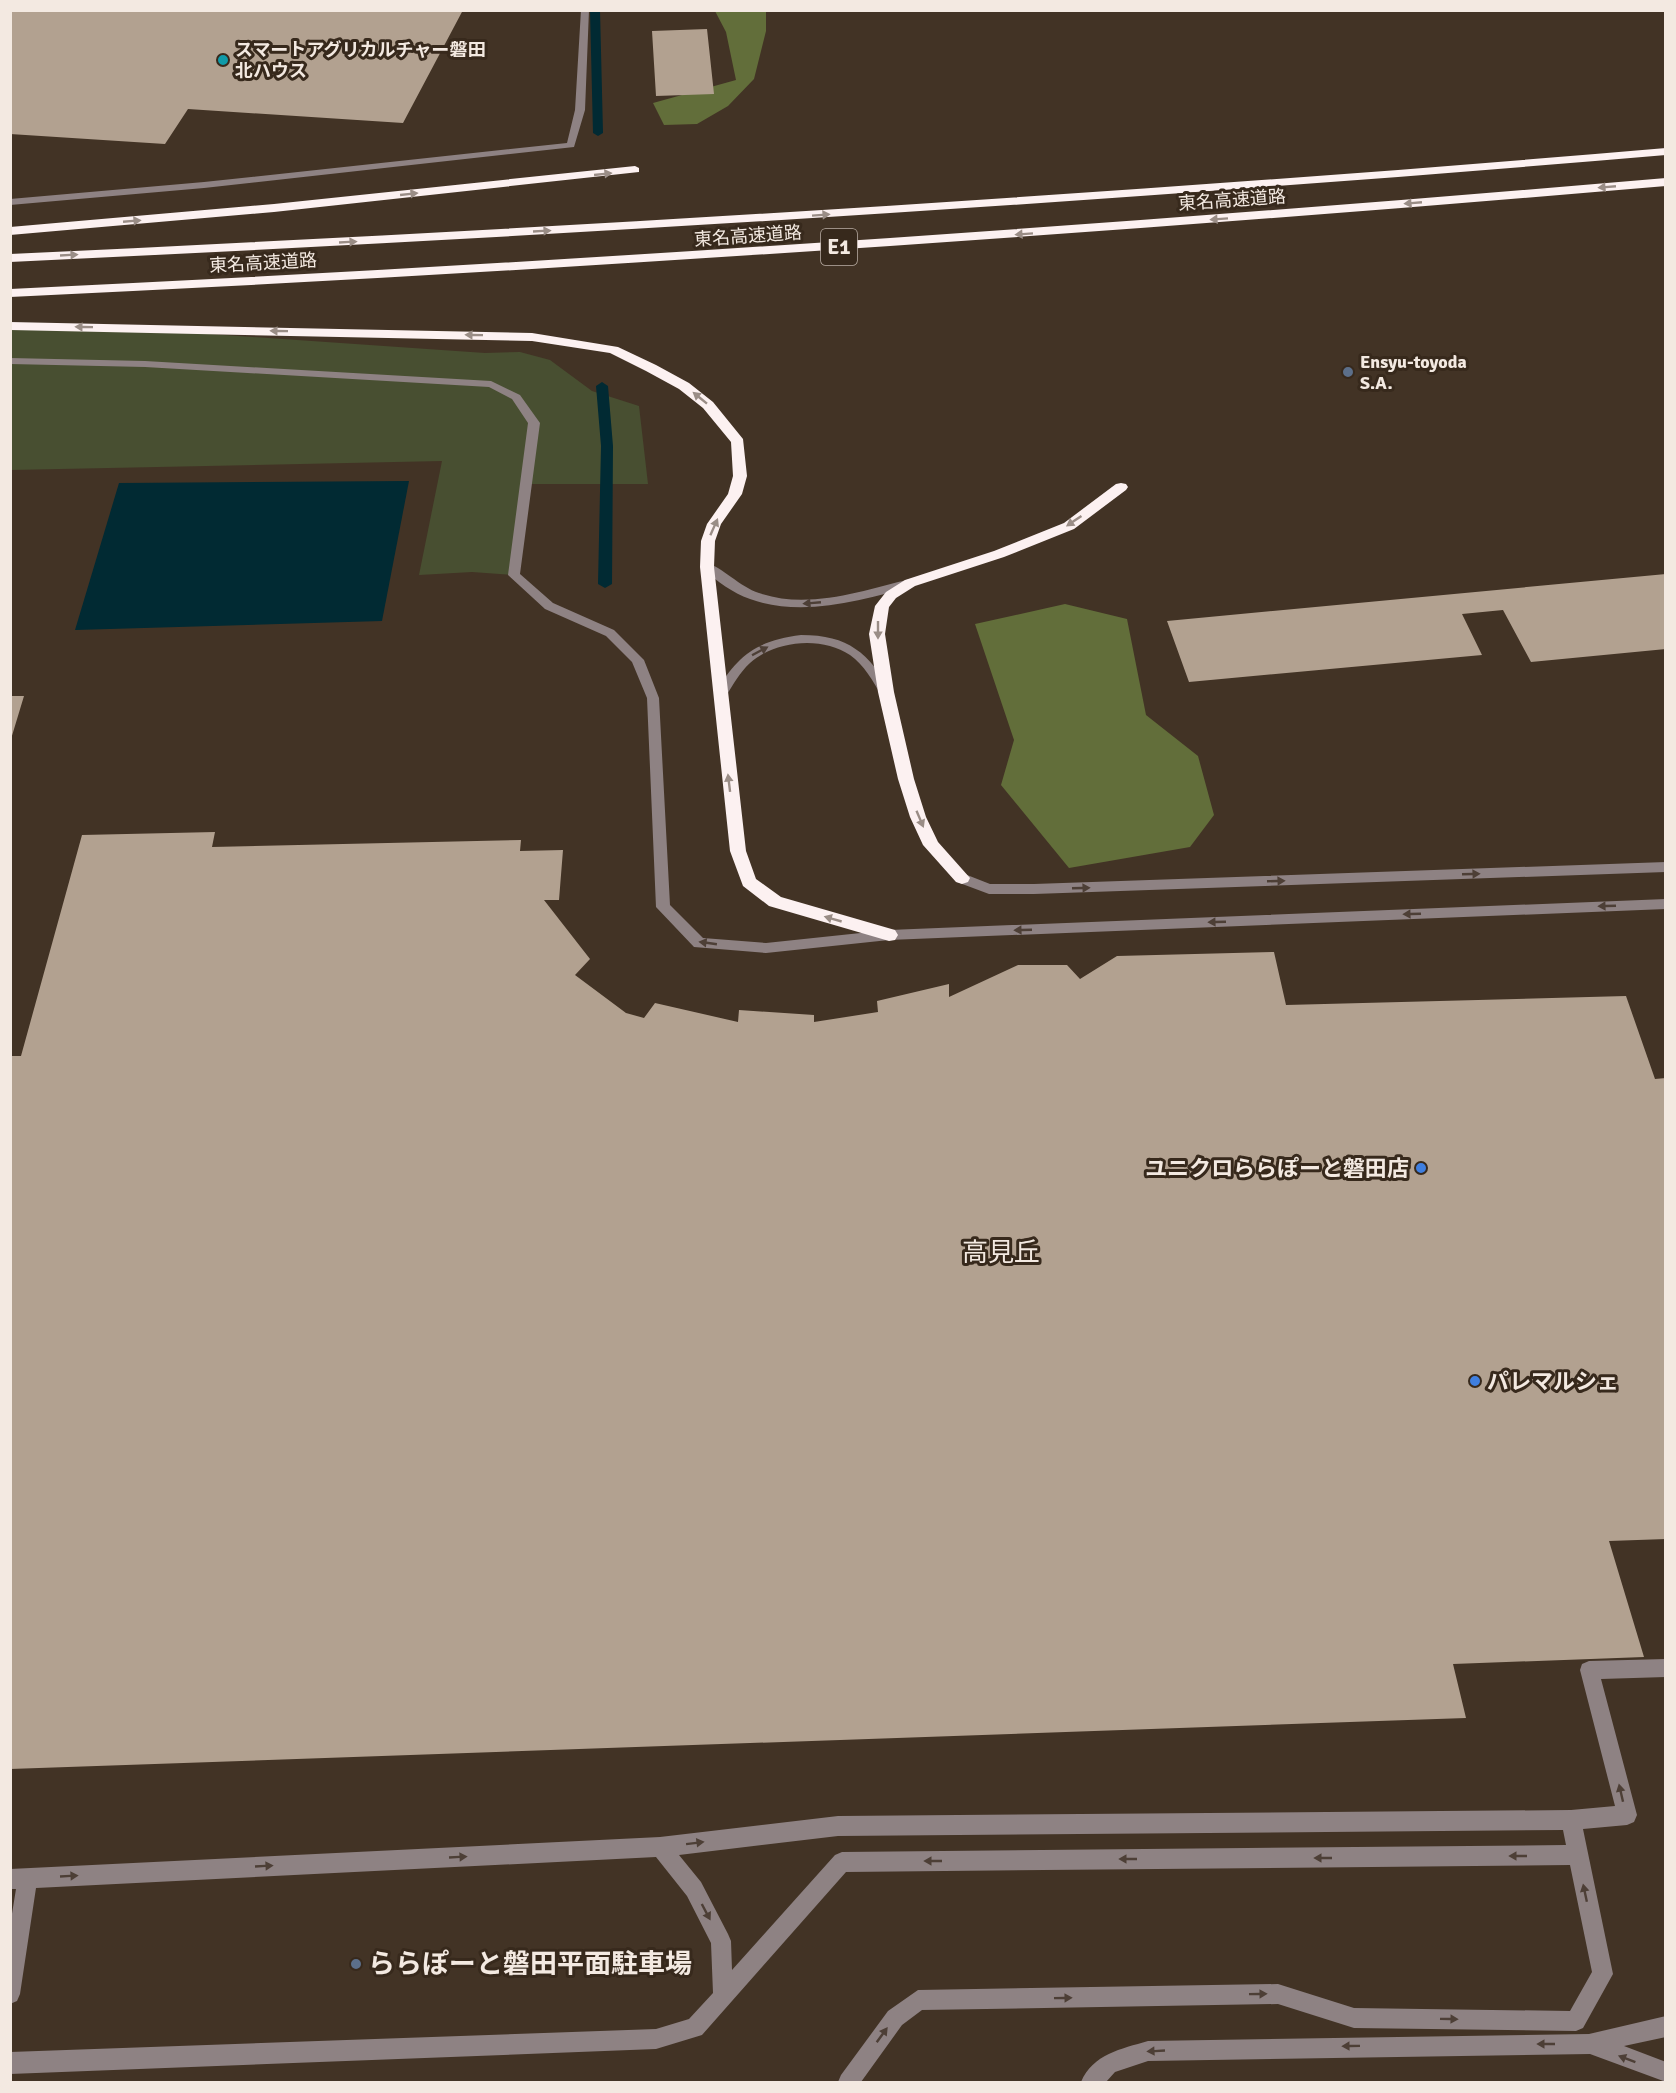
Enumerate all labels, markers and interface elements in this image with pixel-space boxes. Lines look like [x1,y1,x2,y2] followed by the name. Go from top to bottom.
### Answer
[235,39,485,82] place label: スマートアグリカルチャー磐田 北ハウス
[216,53,230,67] marker: スマートアグリカルチャー磐田 北ハウス
[594,169,613,178] one-way arrow
[1598,182,1617,192] one-way arrow
[1177,185,1287,215] street label: 東名高速道路
[400,189,419,199] one-way arrow
[1403,199,1422,208] one-way arrow
[811,210,830,220] one-way arrow
[1209,214,1228,224] one-way arrow
[122,216,141,226] one-way arrow
[693,221,803,251] street label: 東名高速道路
[533,227,552,236] one-way arrow
[821,229,857,265] road number: E1
[1015,229,1034,238] one-way arrow
[338,237,357,246] one-way arrow
[208,249,318,277] street label: 東名高速道路
[59,251,78,260] one-way arrow
[75,323,94,332] one-way arrow
[270,327,289,336] one-way arrow
[464,331,483,340] one-way arrow
[1360,351,1467,394] place label: Ensyu-toyoda S.A.
[1341,365,1355,379] marker: Ensyu-toyoda S.A.
[693,392,708,405] one-way arrow
[1066,516,1083,527] one-way arrow
[709,519,718,536] one-way arrow
[802,598,821,608] one-way arrow
[873,620,883,639] one-way arrow
[751,647,769,657] one-way arrow
[724,773,734,792] one-way arrow
[915,811,925,829] one-way arrow
[1461,869,1480,878] one-way arrow
[1266,876,1285,885] one-way arrow
[1072,883,1091,892] one-way arrow
[1598,902,1617,911] one-way arrow
[1403,910,1422,919] one-way arrow
[824,914,842,923] one-way arrow
[1208,917,1227,927] one-way arrow
[1013,925,1032,934] one-way arrow
[698,939,717,948] one-way arrow
[1145,1155,1409,1182] place label: ユニクロららぽーと磐田店
[1414,1161,1428,1175] marker: ユニクロららぽーと磐田店
[962,1237,1040,1269] district label: 高見丘
[1487,1368,1619,1395] place label: パレマルシェ
[1468,1374,1482,1388] marker: パレマルシェ
[1616,1783,1626,1802] one-way arrow
[686,1838,705,1847] one-way arrow
[1508,1851,1527,1861] one-way arrow
[449,1852,468,1861] one-way arrow
[1313,1853,1332,1862] one-way arrow
[1118,1854,1137,1864] one-way arrow
[923,1856,942,1866] one-way arrow
[254,1862,273,1871] one-way arrow
[59,1871,78,1880] one-way arrow
[1580,1884,1589,1903] one-way arrow
[701,1903,710,1920] one-way arrow
[368,1948,692,1981] place label: ららぽーと磐田平面駐車場
[349,1957,363,1971] marker: ららぽーと磐田平面駐車場
[1248,1989,1267,1999] one-way arrow
[1053,1993,1072,2003] one-way arrow
[1439,2014,1458,2024] one-way arrow
[876,2028,888,2044] one-way arrow
[1537,2040,1556,2049] one-way arrow
[1342,2041,1361,2051] one-way arrow
[1147,2047,1166,2056] one-way arrow
[1618,2054,1636,2064] one-way arrow

